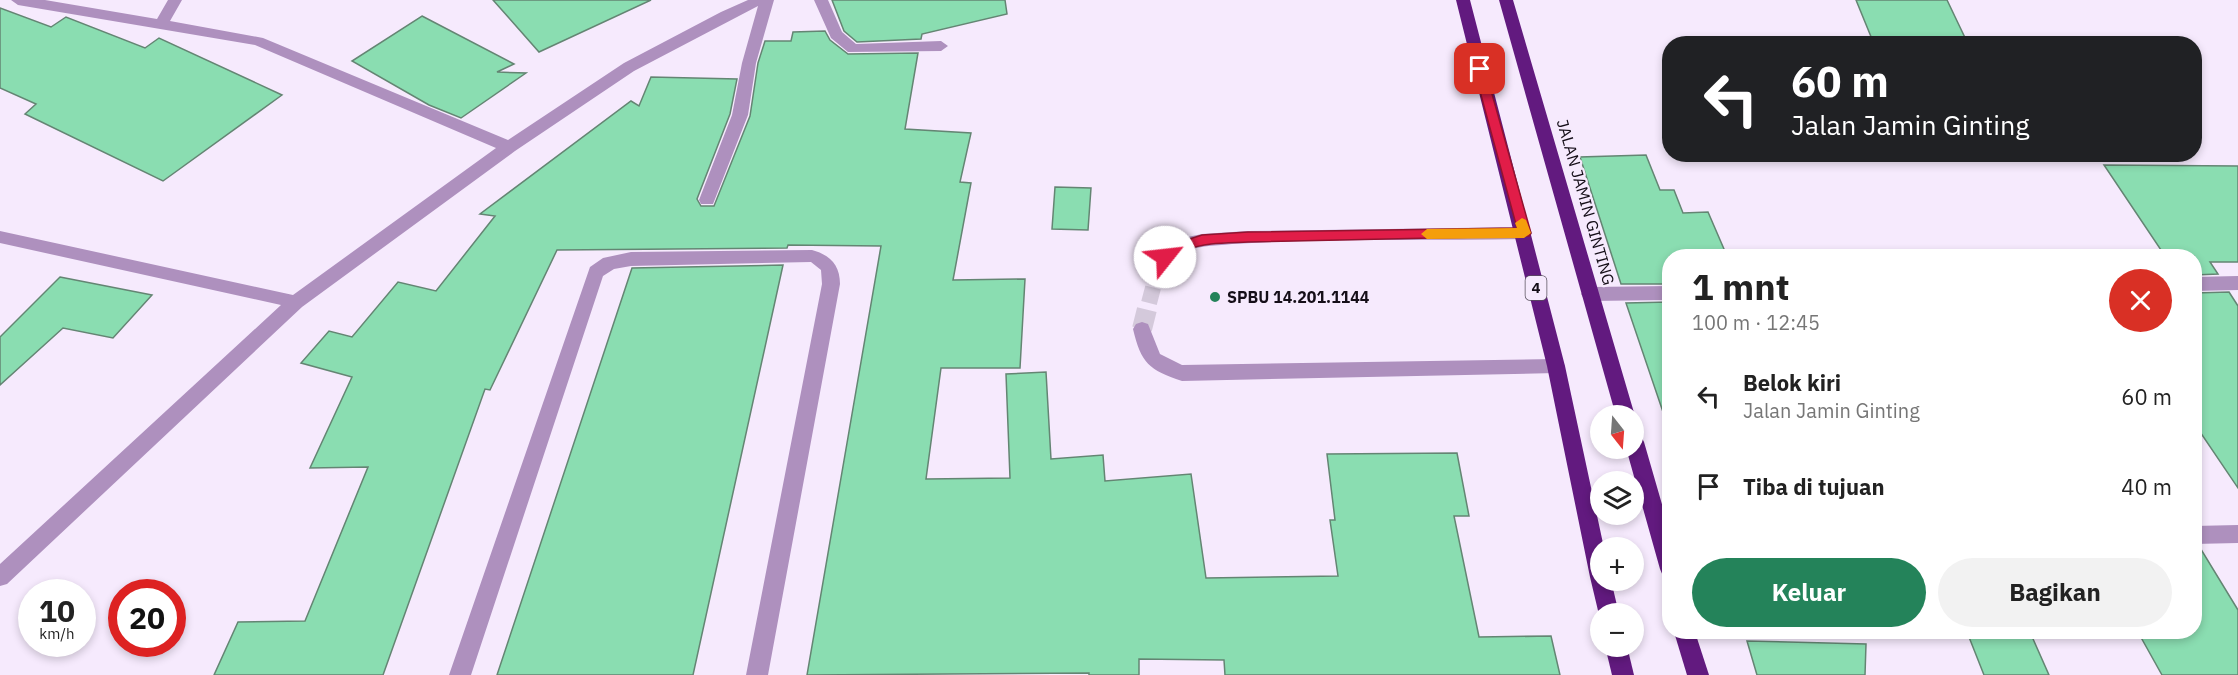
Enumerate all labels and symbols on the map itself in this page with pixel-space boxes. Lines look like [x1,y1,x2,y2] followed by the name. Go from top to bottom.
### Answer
[1454,43,1505,94] pin
[1553,117,1619,287] street label: JALAN JAMIN GINTING
[1133,225,1197,289] position arrow
[1526,276,1546,300] road number: 4
[1227,287,1370,307] place label: SPBU 14.201.1144
[1208,290,1222,304] marker: SPBU 14.201.1144
[1590,405,1644,459] north arrow
[108,579,186,657] speed limit sign: 20

